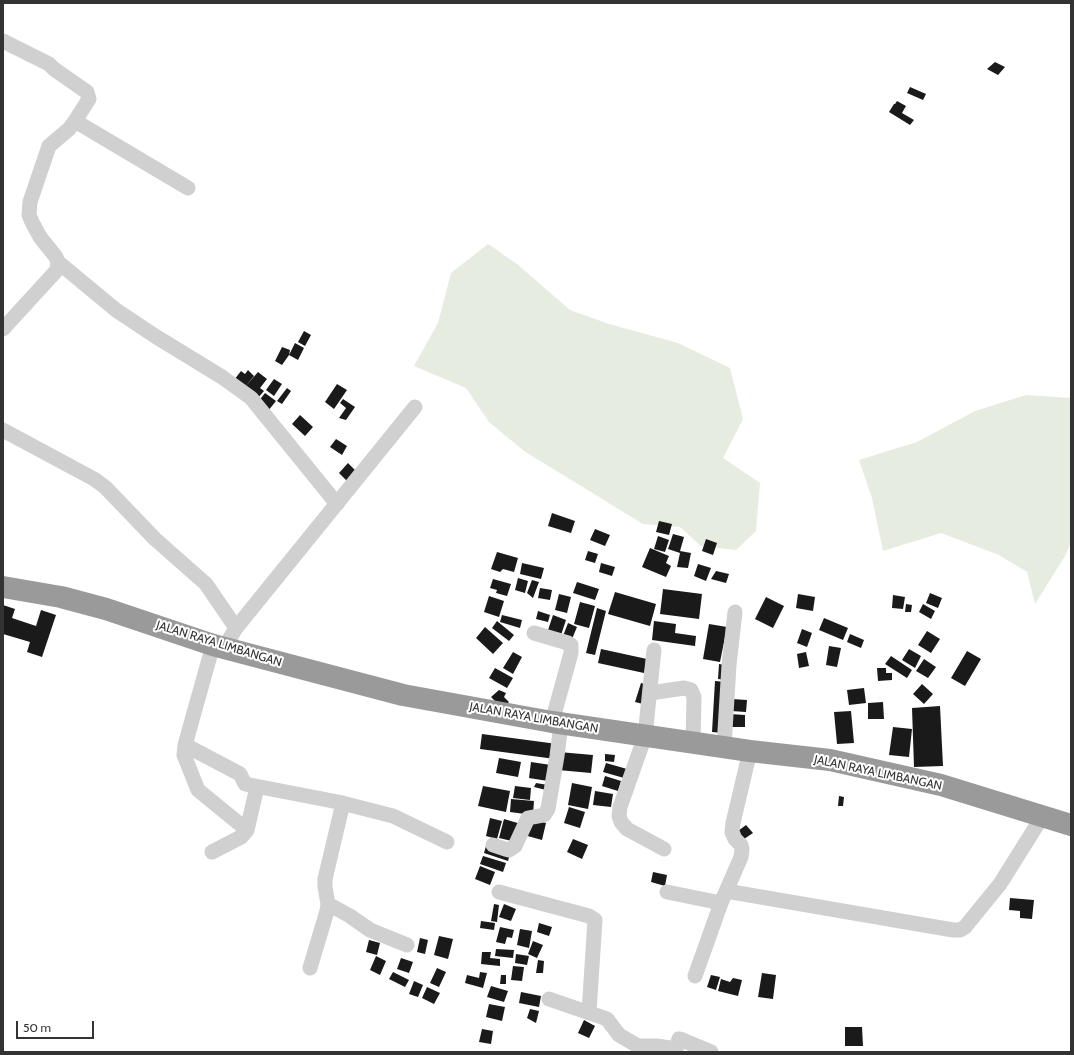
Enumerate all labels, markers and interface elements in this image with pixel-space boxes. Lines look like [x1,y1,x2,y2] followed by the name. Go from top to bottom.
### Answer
[154,618,284,670] street label: JALAN RAYA LIMBANGAN
[468,700,600,736] street label: JALAN RAYA LIMBANGAN
[813,752,943,794] street label: JALAN RAYA LIMBANGAN
[18,1013,96,1039] scale bar
[23,1020,51,1035] text: 50 m

